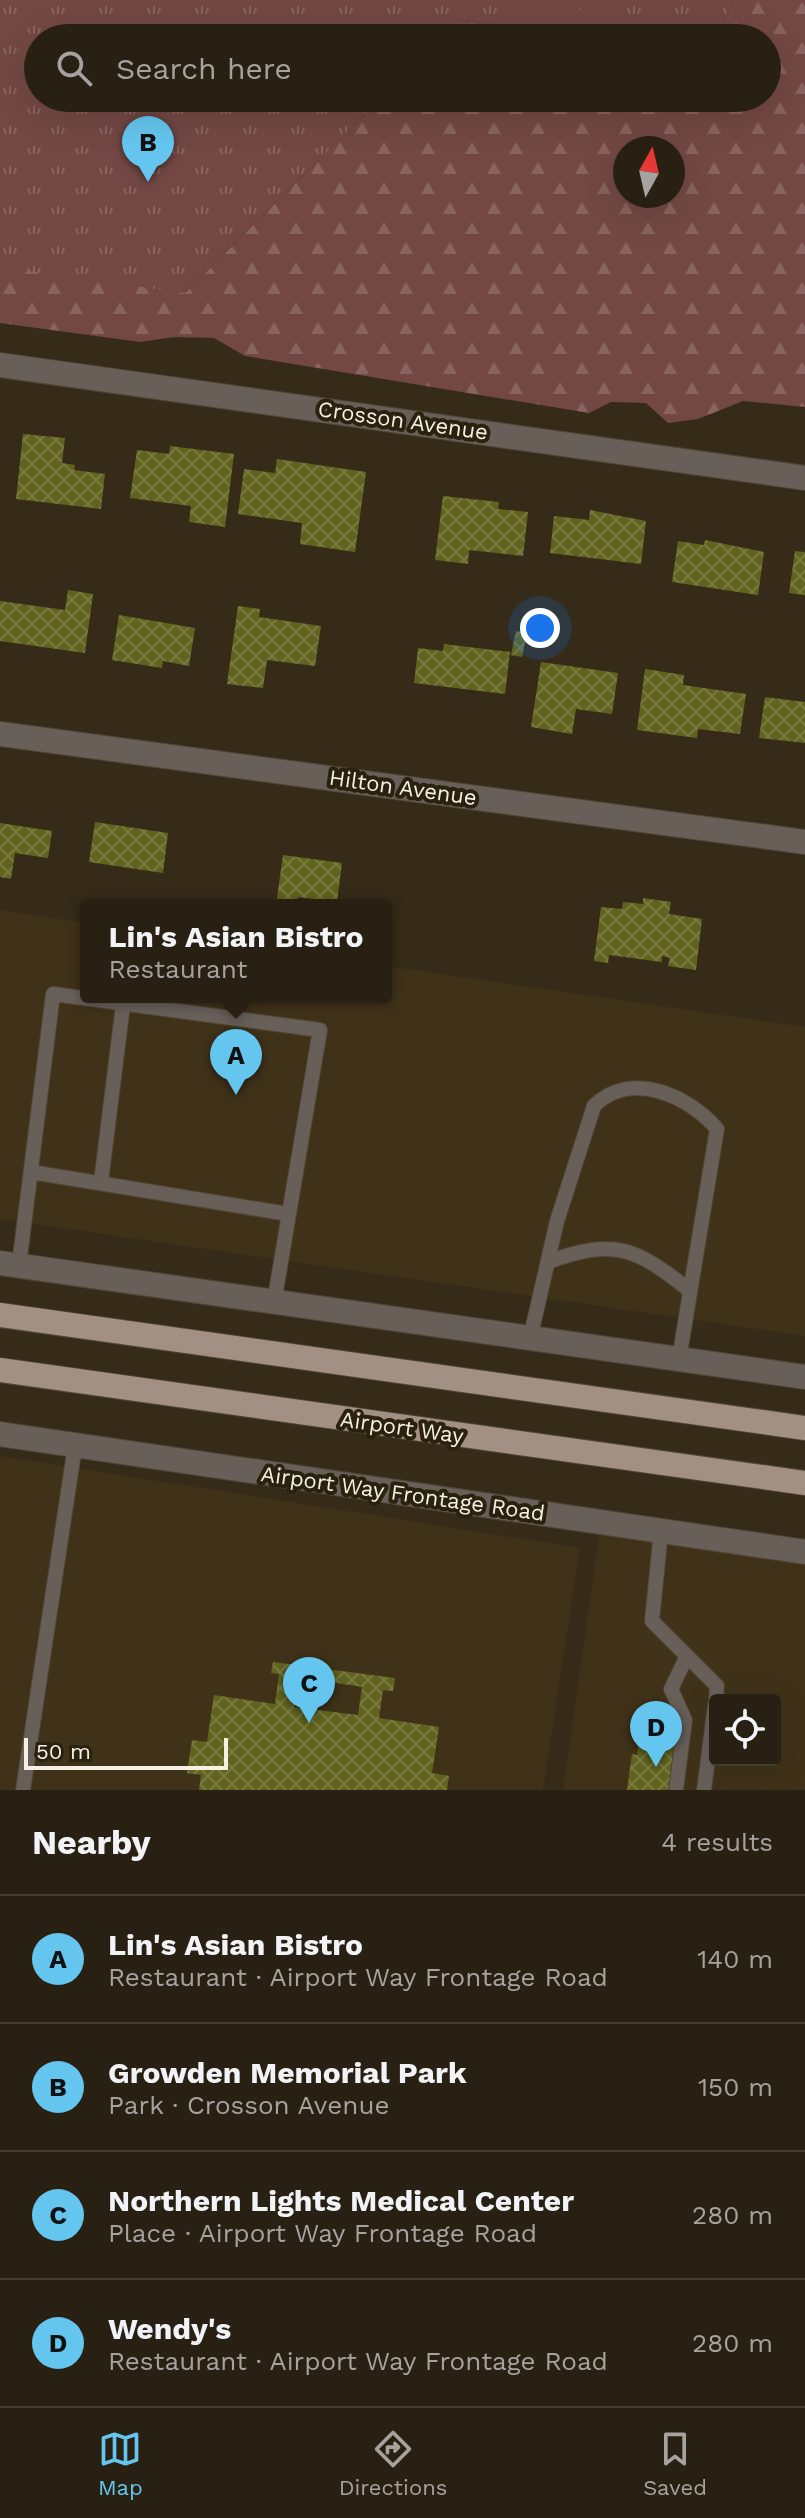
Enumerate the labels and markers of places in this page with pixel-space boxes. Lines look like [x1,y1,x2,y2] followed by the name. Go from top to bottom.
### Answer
[122,116,174,182] pin: B
[210,1029,262,1095] pin: A
[283,1657,335,1723] pin: C
[630,1701,682,1767] pin: D

